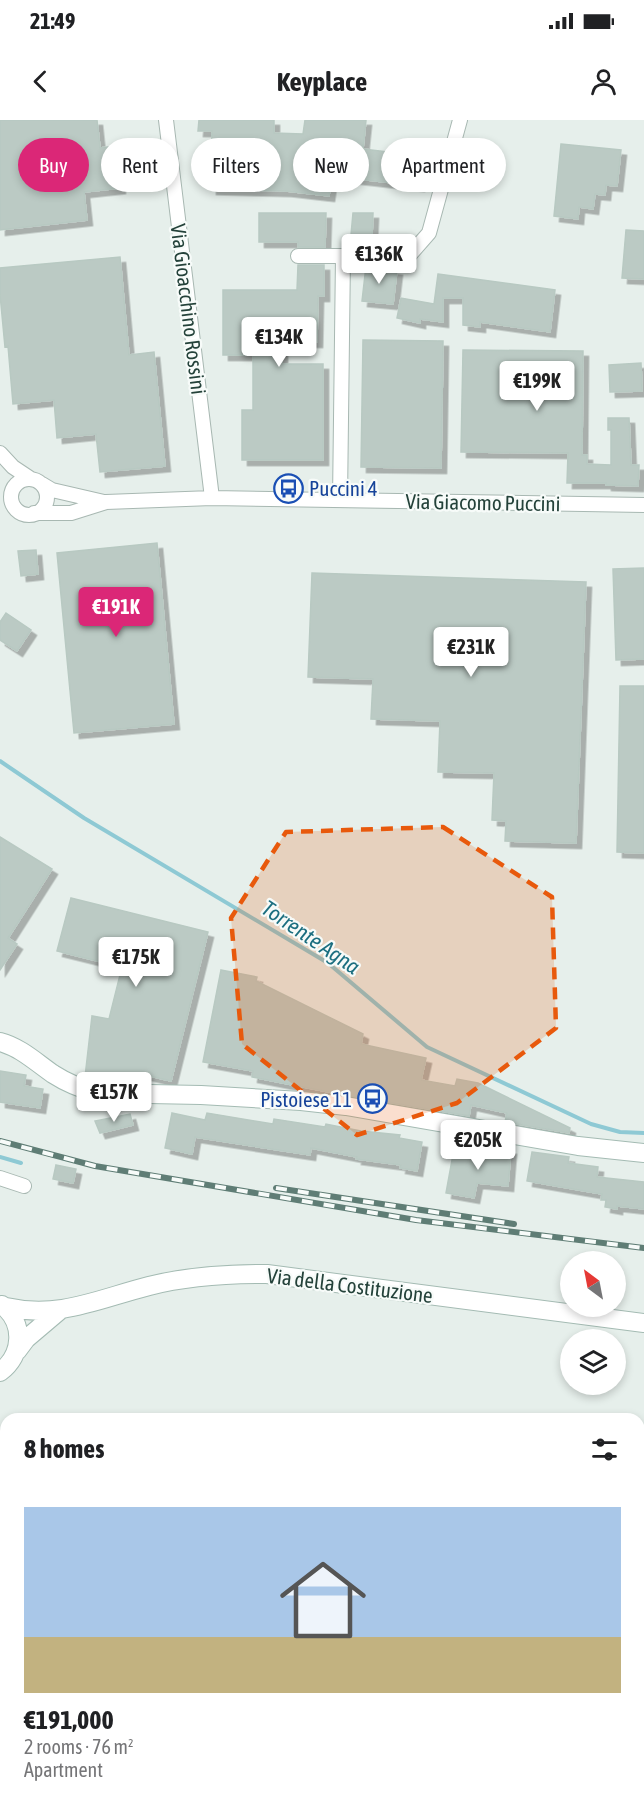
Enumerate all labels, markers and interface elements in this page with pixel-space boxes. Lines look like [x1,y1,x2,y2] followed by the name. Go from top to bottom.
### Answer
[30,8,75,34] text: 21:49
[24,65,57,98] icon: back
[587,65,620,98] icon: person
[277,66,367,97] text: Keyplace
[18,138,89,192] chip: Buy
[101,138,179,192] chip: Rent
[191,138,281,192] chip: Filters
[293,138,369,192] chip: New
[381,138,506,192] chip: Apartment
[167,222,211,396] street label: Via Gioacchino Rossini
[337,234,421,285] pin: €136K
[356,242,403,265] text: €136K
[237,317,321,368] pin: €134K
[256,325,303,348] text: €134K
[495,361,579,412] pin: €199K
[514,369,561,392] text: €199K
[272,472,304,504] bus stop icon: Puccini 4
[309,476,378,500] place label: Puccini 4
[405,489,561,515] street label: Via Giacomo Puccini
[74,587,158,638] pin: €191K
[93,595,140,618] text: €191K
[429,627,513,678] pin: €231K
[448,635,495,658] text: €231K
[257,895,365,979] water label: Torrente Agna
[94,937,178,988] pin: €175K
[113,945,160,968] text: €175K
[72,1072,156,1123] pin: €157K
[91,1080,138,1103] text: €157K
[357,1083,389,1115] bus stop icon: Pistoiese 11
[260,1087,352,1111] place label: Pistoiese 11
[436,1120,520,1171] pin: €205K
[455,1128,502,1151] text: €205K
[560,1251,626,1317] north arrow
[560,1251,626,1395] map controls
[266,1263,434,1307] street label: Via della Costituzione
[560,1329,626,1395] button: layers
[588,1433,621,1466] icon: filters
[24,1434,104,1464] text: 8 homes
[269,1546,377,1654] icon: home
[24,1705,114,1735] text: €191,000
[24,1735,134,1758] text: 2 rooms · 76 m²
[24,1758,103,1781] text: Apartment

